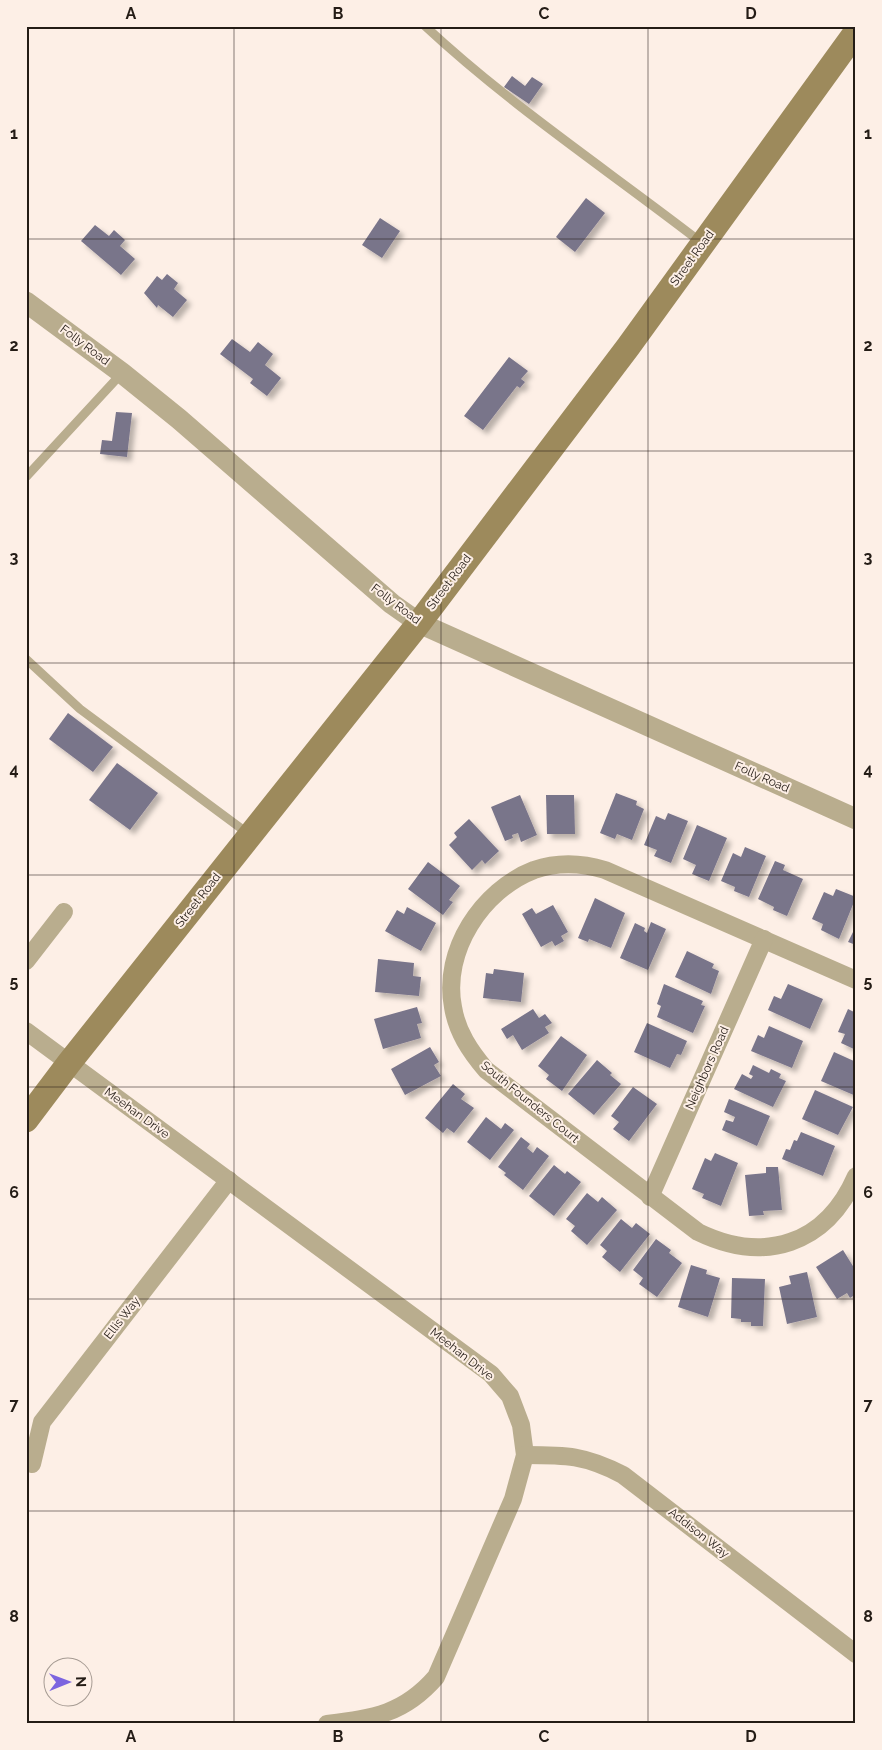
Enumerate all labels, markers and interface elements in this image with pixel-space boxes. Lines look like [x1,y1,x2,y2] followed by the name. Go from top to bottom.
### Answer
[126,4,137,23] text: A
[333,4,344,23] text: B
[539,4,550,23] text: C
[745,4,757,23] text: D
[10,124,18,143] text: 1
[864,124,872,143] text: 1
[667,228,717,288] street label: Street Road
[58,322,112,368] street label: Folly Road
[9,336,19,355] text: 2
[863,336,873,355] text: 2
[10,548,19,567] text: 3
[864,548,873,567] text: 3
[424,552,474,612] street label: Street Road
[369,581,423,627] street label: Folly Road
[733,759,791,795] street label: Folly Road
[9,760,19,779] text: 4
[863,760,873,779] text: 4
[172,870,224,930] street label: Street Road
[10,972,19,991] text: 5
[864,972,873,991] text: 5
[682,1024,732,1112] street label: Neighbors Road
[478,1058,582,1146] street label: South Founders Court
[102,1085,172,1141] street label: Meehan Drive
[9,1183,19,1202] text: 6
[863,1183,873,1202] text: 6
[101,1294,143,1342] street label: Ellis Way
[427,1325,497,1383] street label: Meehan Drive
[10,1395,19,1414] text: 7
[864,1395,873,1414] text: 7
[666,1505,732,1561] street label: Addison Way
[9,1607,19,1626] text: 8
[863,1607,873,1626] text: 8
[42,1658,92,1708] north arrow
[73,1676,89,1687] text: N
[126,1727,137,1746] text: A
[333,1727,344,1746] text: B
[539,1727,550,1746] text: C
[745,1727,757,1746] text: D

